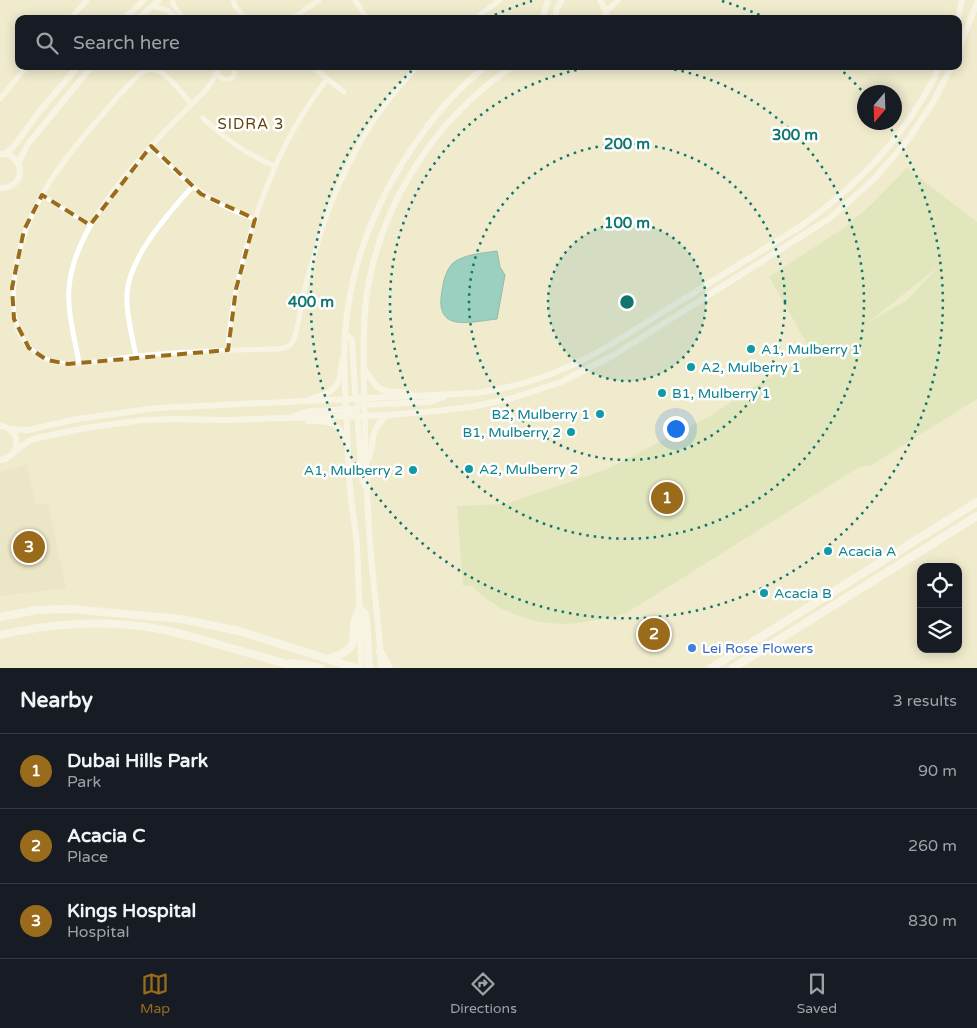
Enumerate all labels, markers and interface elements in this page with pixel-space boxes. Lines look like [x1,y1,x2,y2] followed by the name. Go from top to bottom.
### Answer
[15,15,962,70] search box
[33,29,61,57] icon: search
[73,32,180,54] text: Search here
[857,85,902,130] north arrow
[218,115,284,133] district label: SIDRA 3
[772,126,818,144] text: 300 m
[604,135,650,153] text: 200 m
[604,214,650,232] text: 100 m
[288,293,334,311] text: 400 m
[618,293,636,311] centre of rings
[761,341,860,358] place label: A1, Mulberry 1
[745,343,757,355] marker: A1, Mulberry 1
[701,359,800,376] place label: A2, Mulberry 1
[685,361,697,373] marker: A2, Mulberry 1
[672,385,771,402] place label: B1, Mulberry 1
[656,387,668,399] marker: B1, Mulberry 1
[491,406,590,423] place label: B2, Mulberry 1
[594,408,606,420] marker: B2, Mulberry 1
[663,416,689,442] your location
[462,424,561,441] place label: B1, Mulberry 2
[565,426,577,438] marker: B1, Mulberry 2
[479,461,578,478] place label: A2, Mulberry 2
[304,462,403,479] place label: A1, Mulberry 2
[463,463,475,475] marker: A2, Mulberry 2
[407,464,419,476] marker: A1, Mulberry 2
[651,479,683,517] pin: 1
[13,528,45,566] pin: 3
[838,543,897,560] place label: Acacia A
[822,545,834,557] marker: Acacia A
[917,563,962,653] map controls
[917,563,962,608] button: locate
[774,585,832,602] place label: Acacia B
[758,587,770,599] marker: Acacia B
[917,608,962,653] button: layers
[638,615,670,653] pin: 2
[702,640,813,657] place label: Lei Rose Flowers
[686,642,698,654] marker: Lei Rose Flowers
[20,688,93,713] text: Nearby
[893,691,957,711] text: 3 results
[67,750,208,772] text: Dubai Hills Park
[31,761,41,781] text: 1
[918,761,957,781] text: 90 m
[67,772,101,792] text: Park
[67,825,145,847] text: Acacia C
[31,836,41,856] text: 2
[908,836,957,856] text: 260 m
[67,847,108,867] text: Place
[67,900,196,922] text: Kings Hospital
[31,911,41,931] text: 3
[908,911,957,931] text: 830 m
[67,922,129,942] text: Hospital
[140,970,170,1017] tab: Map
[450,970,517,1017] tab: Directions
[797,970,837,1017] tab: Saved

